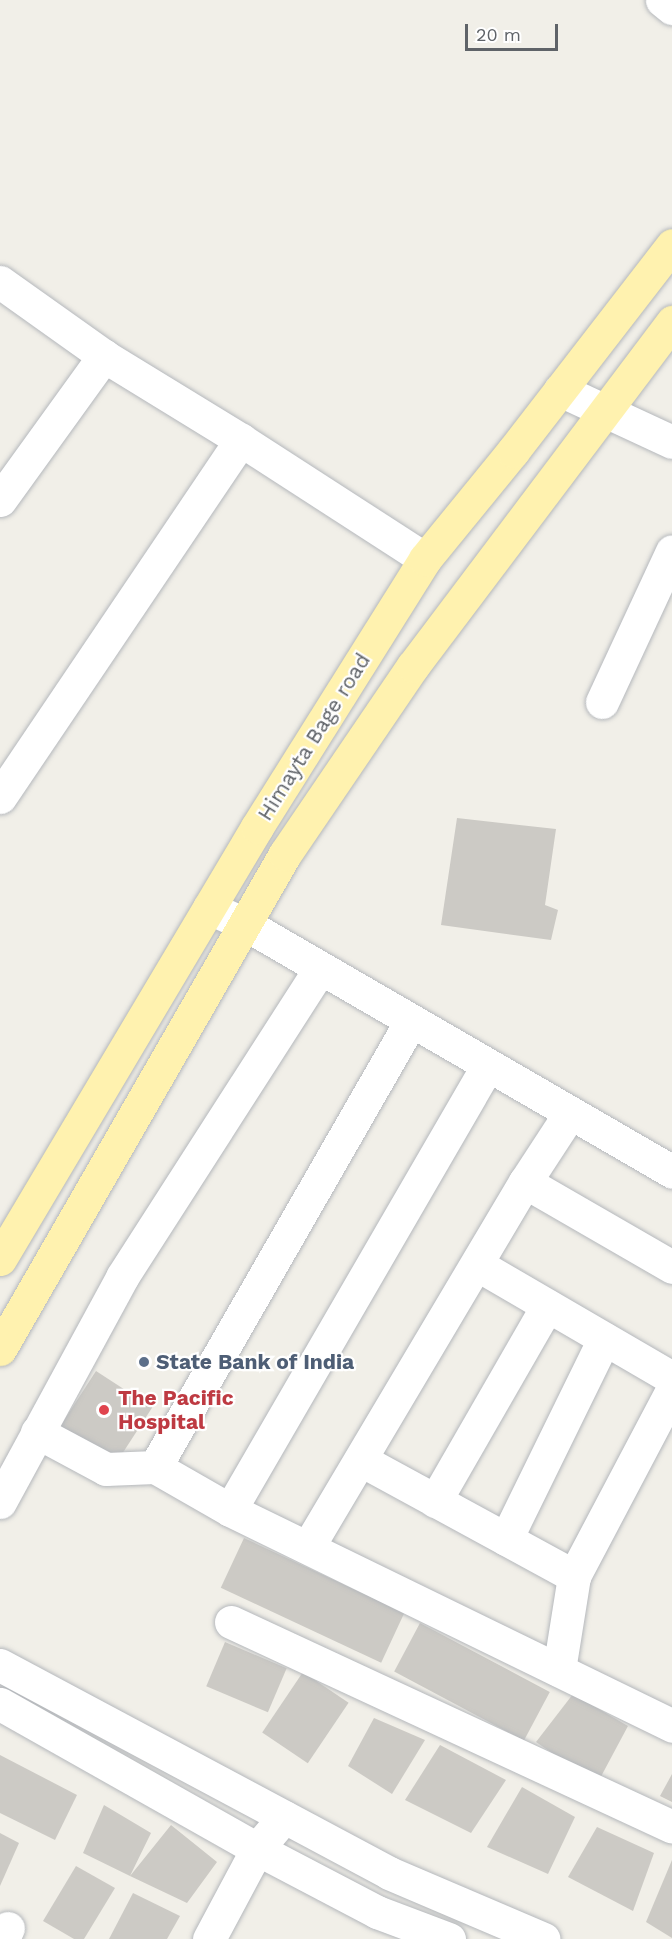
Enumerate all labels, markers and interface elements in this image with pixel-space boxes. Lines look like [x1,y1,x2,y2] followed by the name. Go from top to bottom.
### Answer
[468,12,561,50] scale bar
[476,24,521,45] text: 20 m
[252,649,376,825] street label: Himayta Bage road
[156,1349,355,1375] place label: State Bank of India
[137,1355,151,1369] marker: State Bank of India
[118,1385,234,1435] place label: The Pacific Hospital
[95,1401,113,1419] marker: The Pacific Hospital

